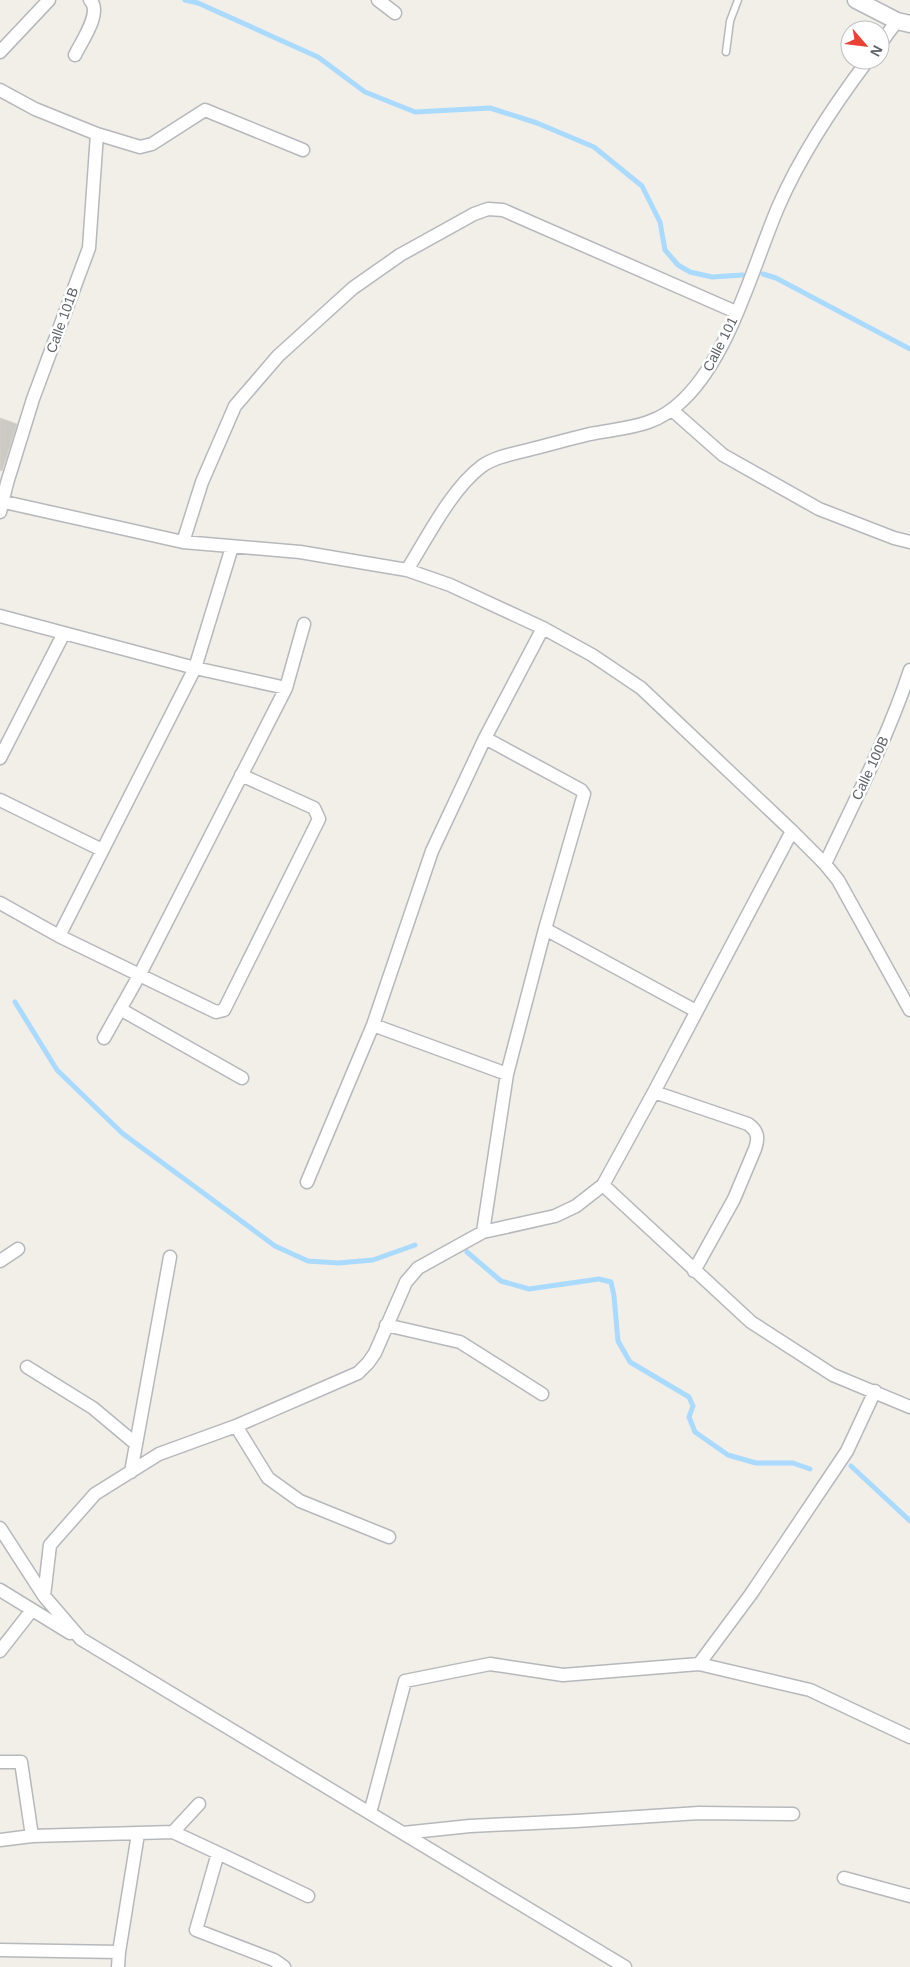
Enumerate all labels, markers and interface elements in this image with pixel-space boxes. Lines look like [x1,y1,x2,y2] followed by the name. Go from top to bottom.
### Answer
[840,20,890,70] north arrow
[867,43,886,59] text: N
[43,285,81,355] street label: Calle 101B
[699,314,741,374] street label: Calle 101
[848,734,892,802] street label: Calle 100B

